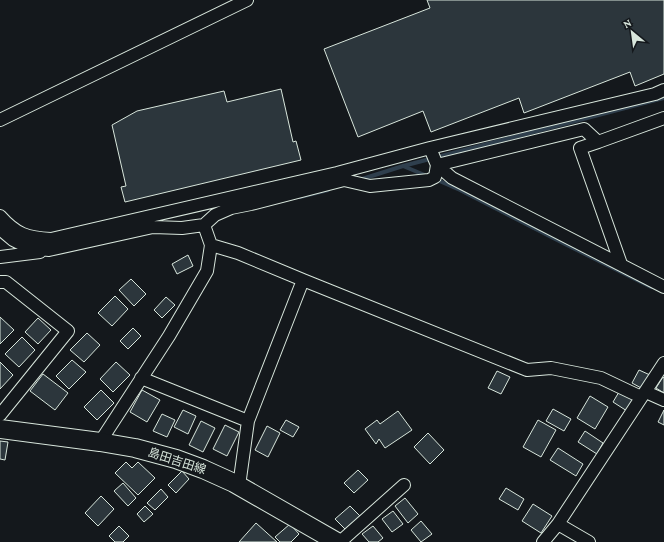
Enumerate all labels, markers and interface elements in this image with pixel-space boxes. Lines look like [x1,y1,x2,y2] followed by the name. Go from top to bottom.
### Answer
[612,12,652,52] north arrow
[621,16,634,30] text: N
[146,445,208,477] street label: 島田吉田線

